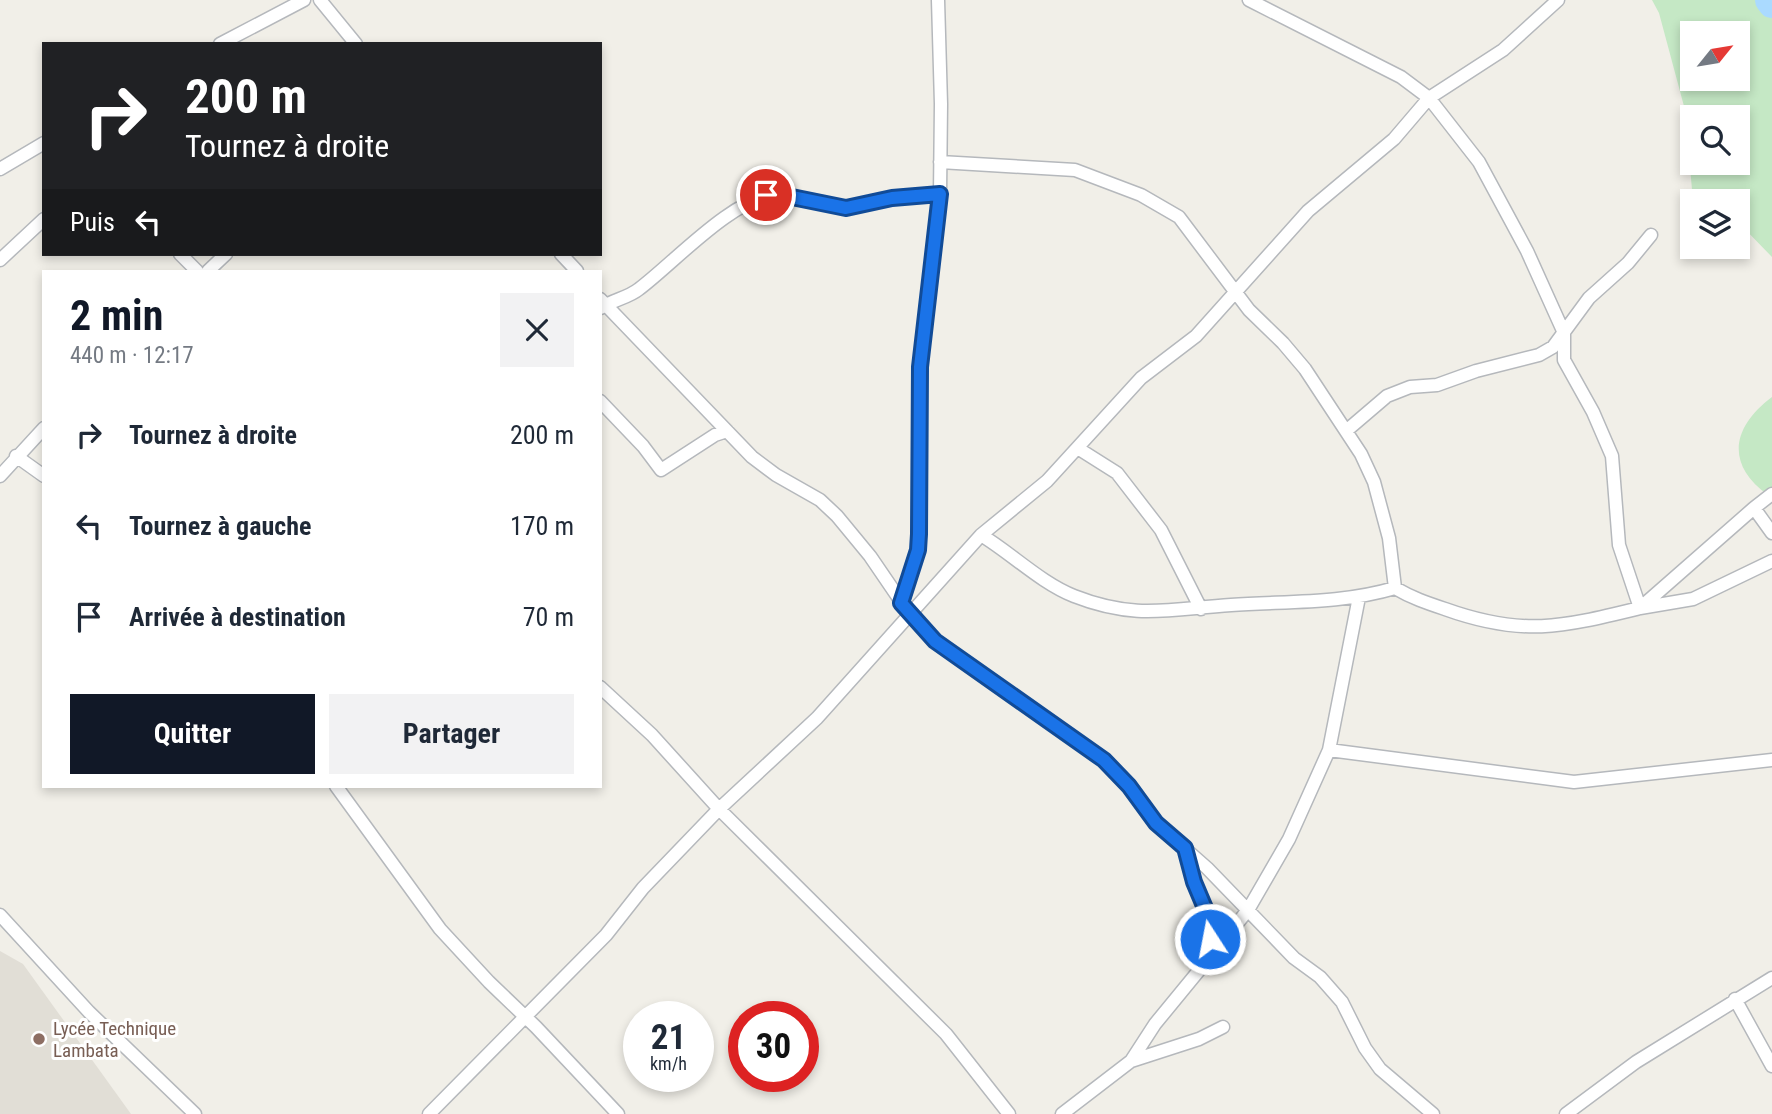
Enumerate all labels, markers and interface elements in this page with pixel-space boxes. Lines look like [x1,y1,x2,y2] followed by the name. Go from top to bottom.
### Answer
[1680,21,1750,91] north arrow
[1680,21,1750,259] map controls
[185,68,307,125] text: 200 m
[70,70,161,161] icon: right
[1680,105,1750,175] button: search
[185,127,389,165] text: Tournez à droite
[736,165,796,225] pin
[747,176,785,214] icon: arrive
[1680,189,1750,259] button: layers
[129,203,167,241] icon: left
[70,207,115,237] text: Puis
[70,291,163,340] text: 2 min
[500,293,574,367] button: close
[70,342,194,369] text: 440 m · 12:17
[70,416,108,454] icon: right
[129,420,297,450] text: Tournez à droite
[510,420,574,450] text: 200 m
[70,507,108,545] icon: left
[129,511,311,541] text: Tournez à gauche
[510,511,574,541] text: 170 m
[70,598,108,636] icon: arrive
[129,602,346,632] text: Arrivée à destination
[523,602,574,632] text: 70 m
[70,694,315,774] button: Quitter
[329,694,574,774] button: Partager
[1173,902,1247,976] position arrow
[728,1001,819,1092] speed limit sign: 30
[53,1017,176,1062] place label: Lycée Technique Lambata
[651,1017,686,1058] text: 21
[31,1031,47,1047] marker: Lycée Technique Lambata
[650,1053,687,1074] text: km/h

